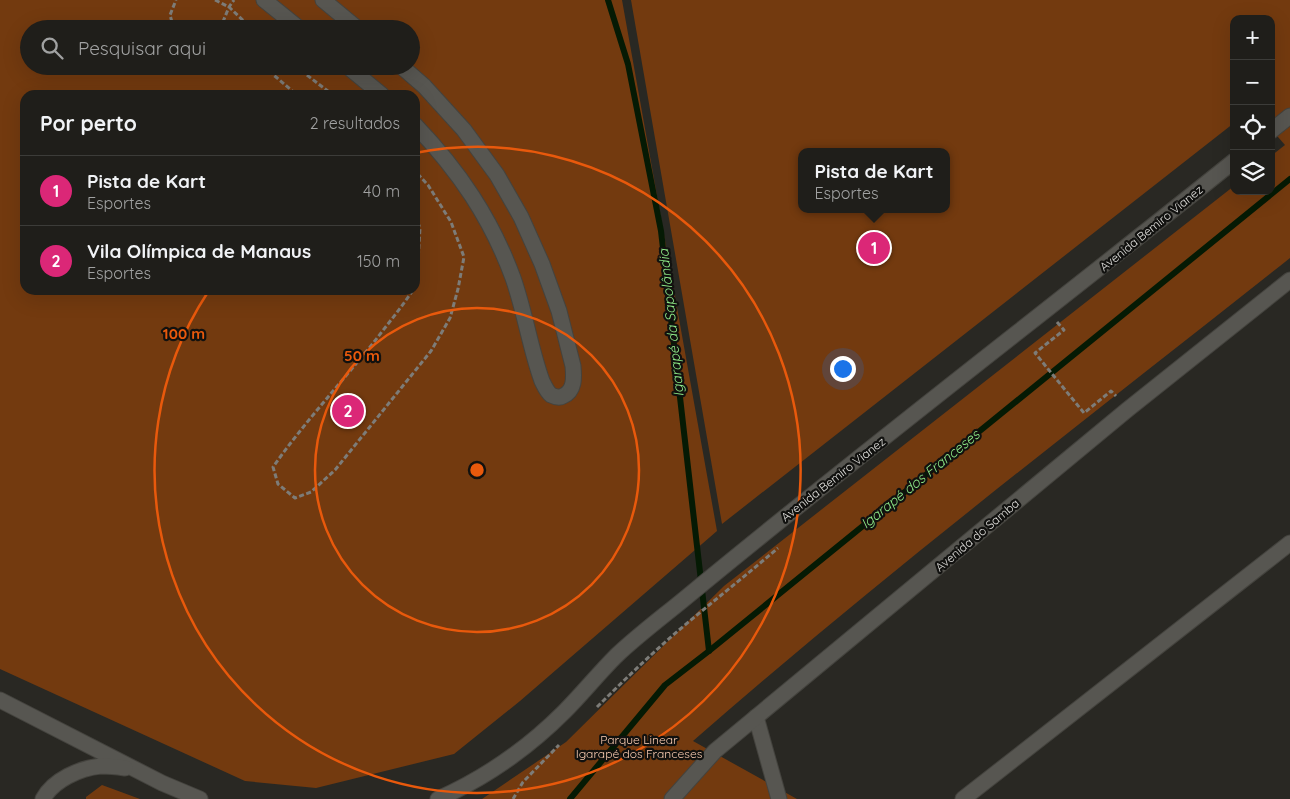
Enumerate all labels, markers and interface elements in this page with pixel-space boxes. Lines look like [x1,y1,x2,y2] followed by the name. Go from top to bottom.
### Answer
[1230,15,1275,195] map controls
[1230,15,1275,60] button: +
[20,20,420,75] search box
[38,34,66,62] icon: search
[78,36,206,60] text: Pesquisar aqui
[1230,60,1275,105] button: −
[1230,105,1275,150] button: locate
[40,110,137,136] text: Por perto
[310,113,400,133] text: 2 resultados
[798,148,950,213] popup
[1230,150,1275,195] button: layers
[815,159,933,183] text: Pista de Kart
[87,169,206,193] text: Pista de Kart
[53,181,59,201] text: 1
[363,181,400,201] text: 40 m
[1097,182,1206,274] street label: Avenida Bemiro Vianez
[815,183,879,203] text: Esportes
[87,193,151,213] text: Esportes
[858,229,890,267] pin: 1
[87,239,311,263] text: Vila Olímpica de Manaus
[654,247,688,398] water label: Igarapé da Sapolândia
[51,251,61,271] text: 2
[357,251,400,271] text: 150 m
[87,263,151,283] text: Esportes
[163,324,205,343] text: 100 m
[344,346,380,365] text: 50 m
[830,356,856,382] your location
[332,392,364,430] pin: 2
[857,425,984,532] water label: Igarapé dos Franceses
[778,434,888,524] street label: Avenida Bemiro Vianez
[468,461,486,479] centre of rings
[932,495,1022,575] street label: Avenida do Samba
[576,732,703,761] park label: Parque Linear Igarapé dos Franceses

